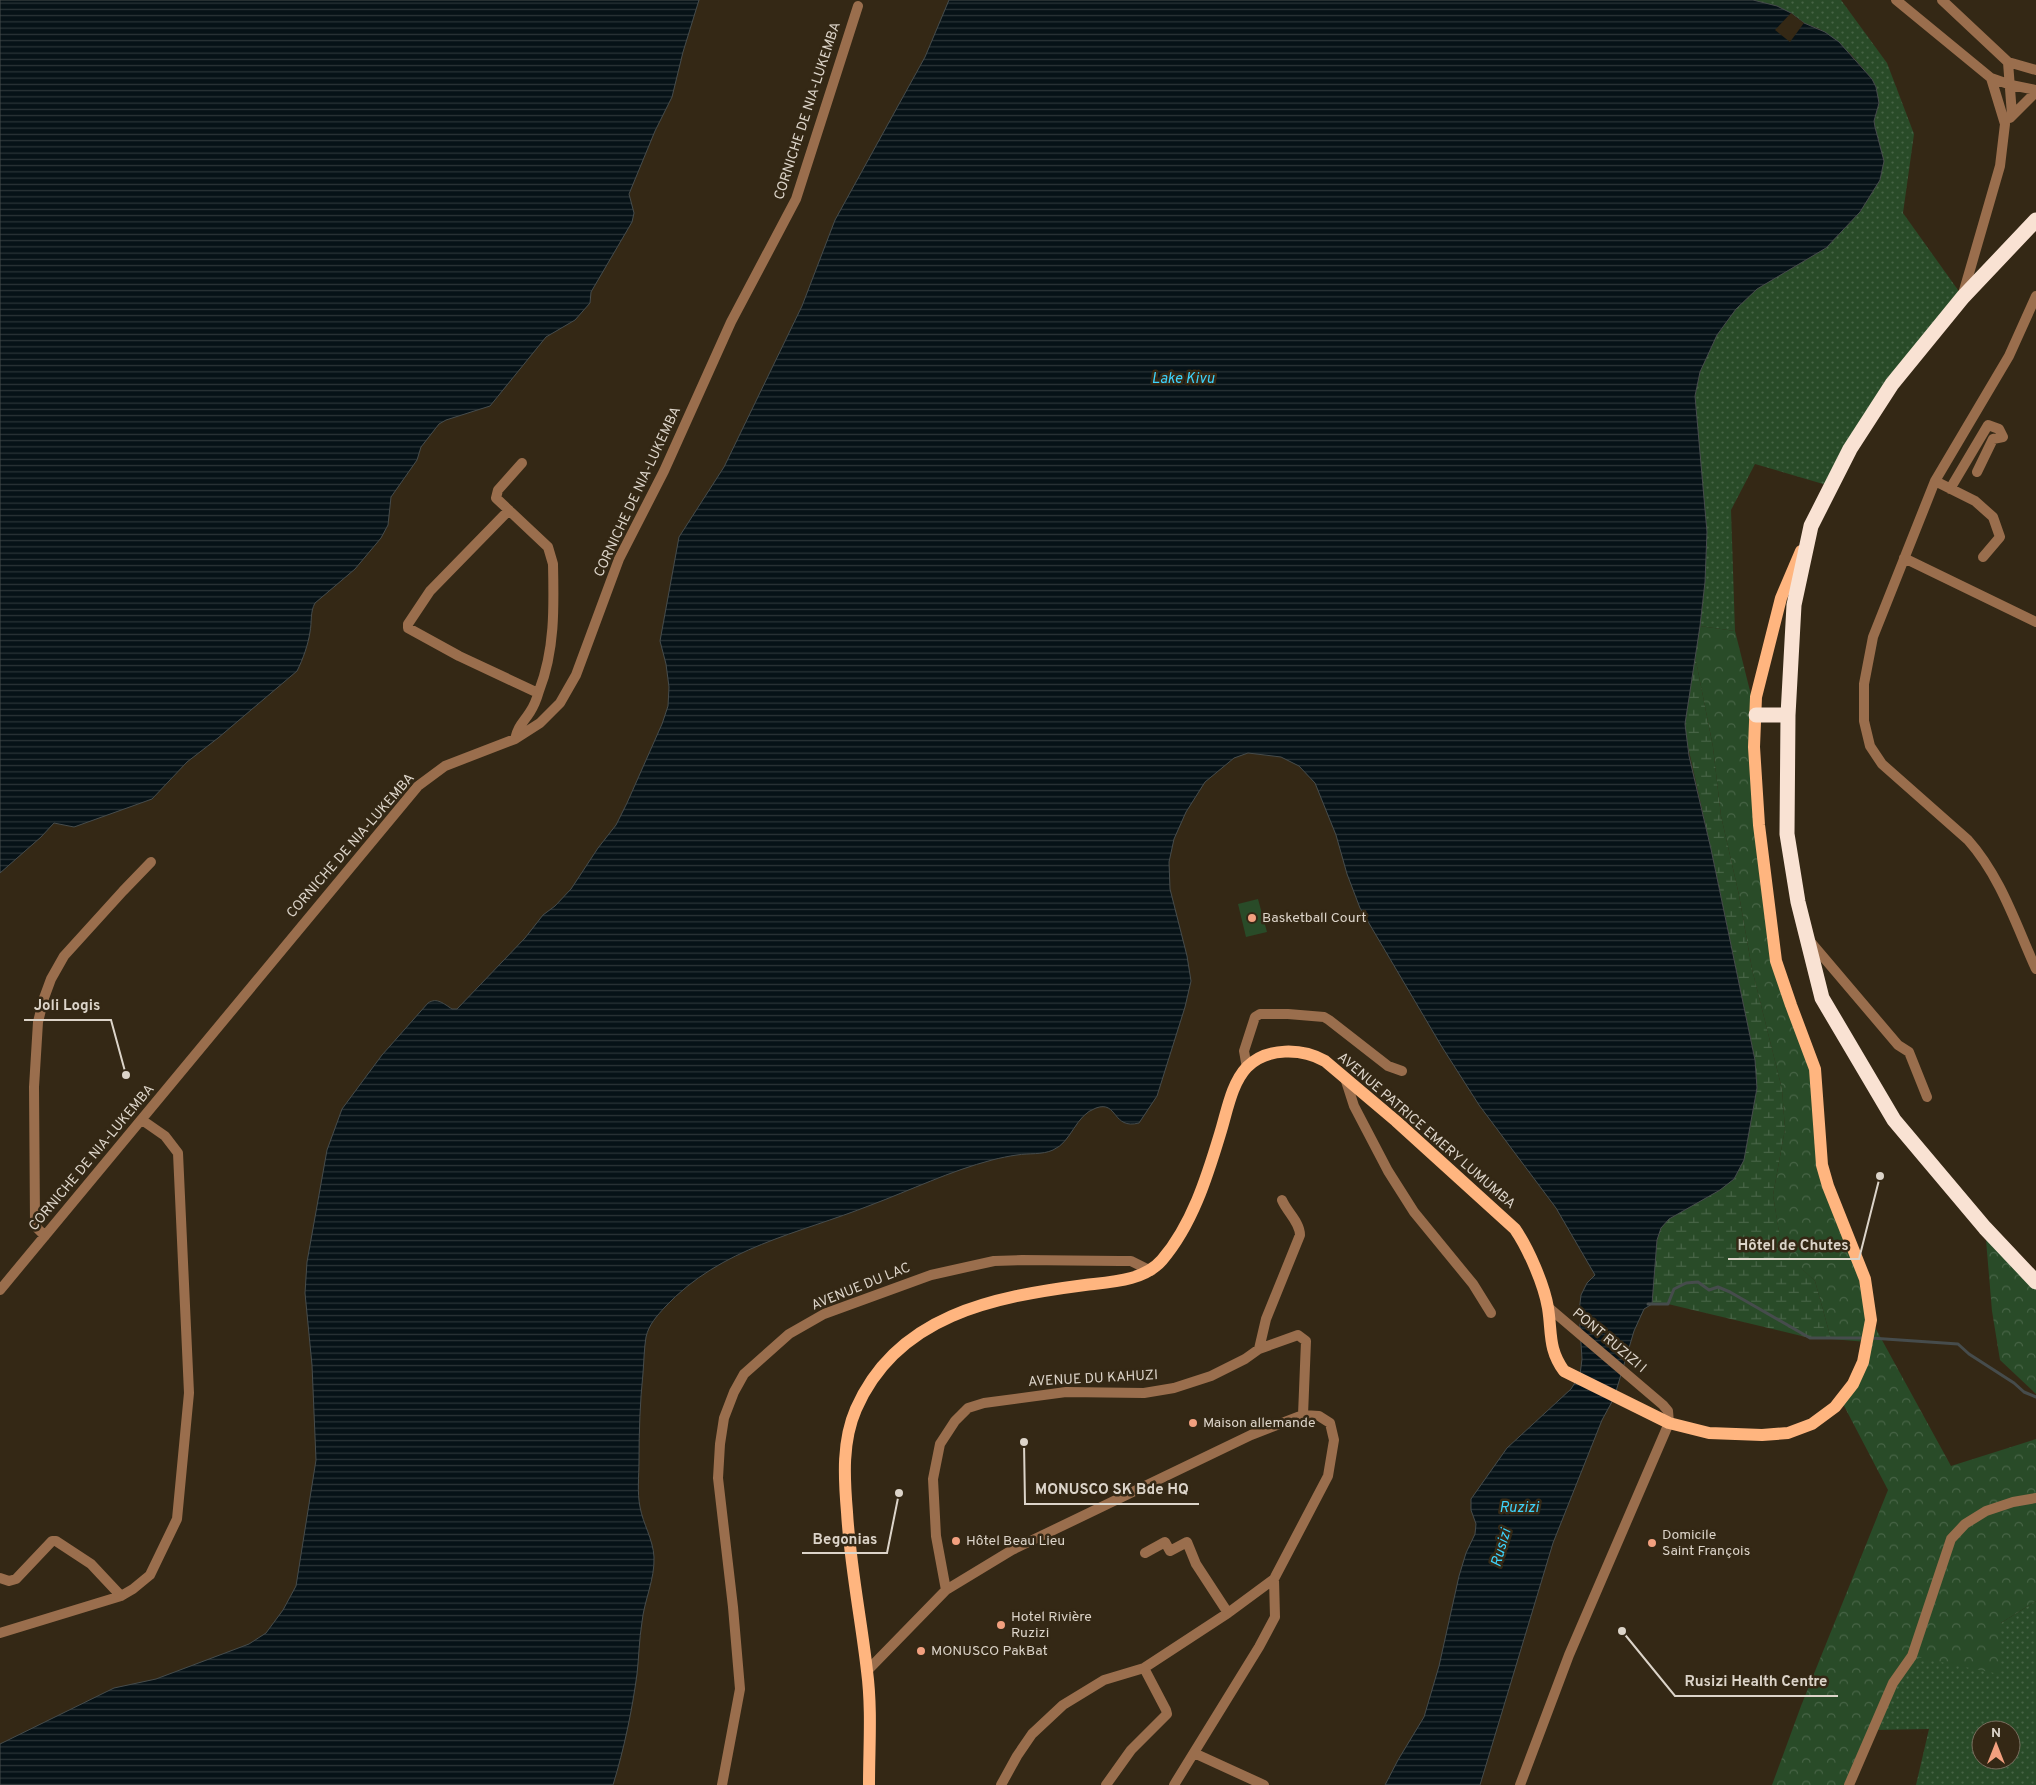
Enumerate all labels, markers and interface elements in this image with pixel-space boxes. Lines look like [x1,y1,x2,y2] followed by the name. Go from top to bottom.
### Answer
[771,20,845,202] street label: CORNICHE DE NIA-LUKEMBA
[1152,370,1215,389] water label: Lake Kivu
[591,404,685,580] street label: CORNICHE DE NIA-LUKEMBA
[284,770,418,922] street label: CORNICHE DE NIA-LUKEMBA
[1262,910,1367,927] place label: Basketball Court
[1246,912,1258,924] marker: Basketball Court
[24,990,111,1020] callout: Joli Logis
[34,997,100,1016] text: Joli Logis
[1334,1049,1518,1213] street label: AVENUE PATRICE EMERY LUMUMBA
[26,1081,158,1235] street label: CORNICHE DE NIA-LUKEMBA
[1728,1229,1859,1259] callout: Hôtel de Chutes
[1737,1237,1849,1256] text: Hôtel de Chutes
[809,1259,913,1315] street label: AVENUE DU LAC
[1568,1305,1650,1377] street label: PONT RUZIZI I
[1028,1367,1158,1391] street label: AVENUE DU KAHUZI
[1203,1415,1315,1432] place label: Maison allemande
[1187,1417,1199,1429] marker: Maison allemande
[1025,1474,1199,1504] callout: MONUSCO SK Bde HQ
[1035,1481,1189,1500] text: MONUSCO SK Bde HQ
[1499,1499,1540,1518] water label: Ruzizi
[802,1523,887,1553] callout: Begonias
[1488,1525,1517,1569] water label: Rusizi
[1662,1527,1750,1560] place label: Domicile Saint François
[813,1531,877,1550] text: Begonias
[966,1533,1065,1550] place label: Hôtel Beau Lieu
[950,1535,962,1547] marker: Hôtel Beau Lieu
[1646,1537,1658,1549] marker: Domicile Saint François
[1011,1609,1092,1642] place label: Hotel Rivière Ruzizi
[995,1619,1007,1631] marker: Hotel Rivière Ruzizi
[931,1643,1048,1660] place label: MONUSCO PakBat
[915,1645,927,1657] marker: MONUSCO PakBat
[1675,1666,1838,1696] callout: Rusizi Health Centre
[1685,1673,1827,1692] text: Rusizi Health Centre
[1971,1720,2021,1770] north arrow
[1991,1725,2001,1742] text: N

